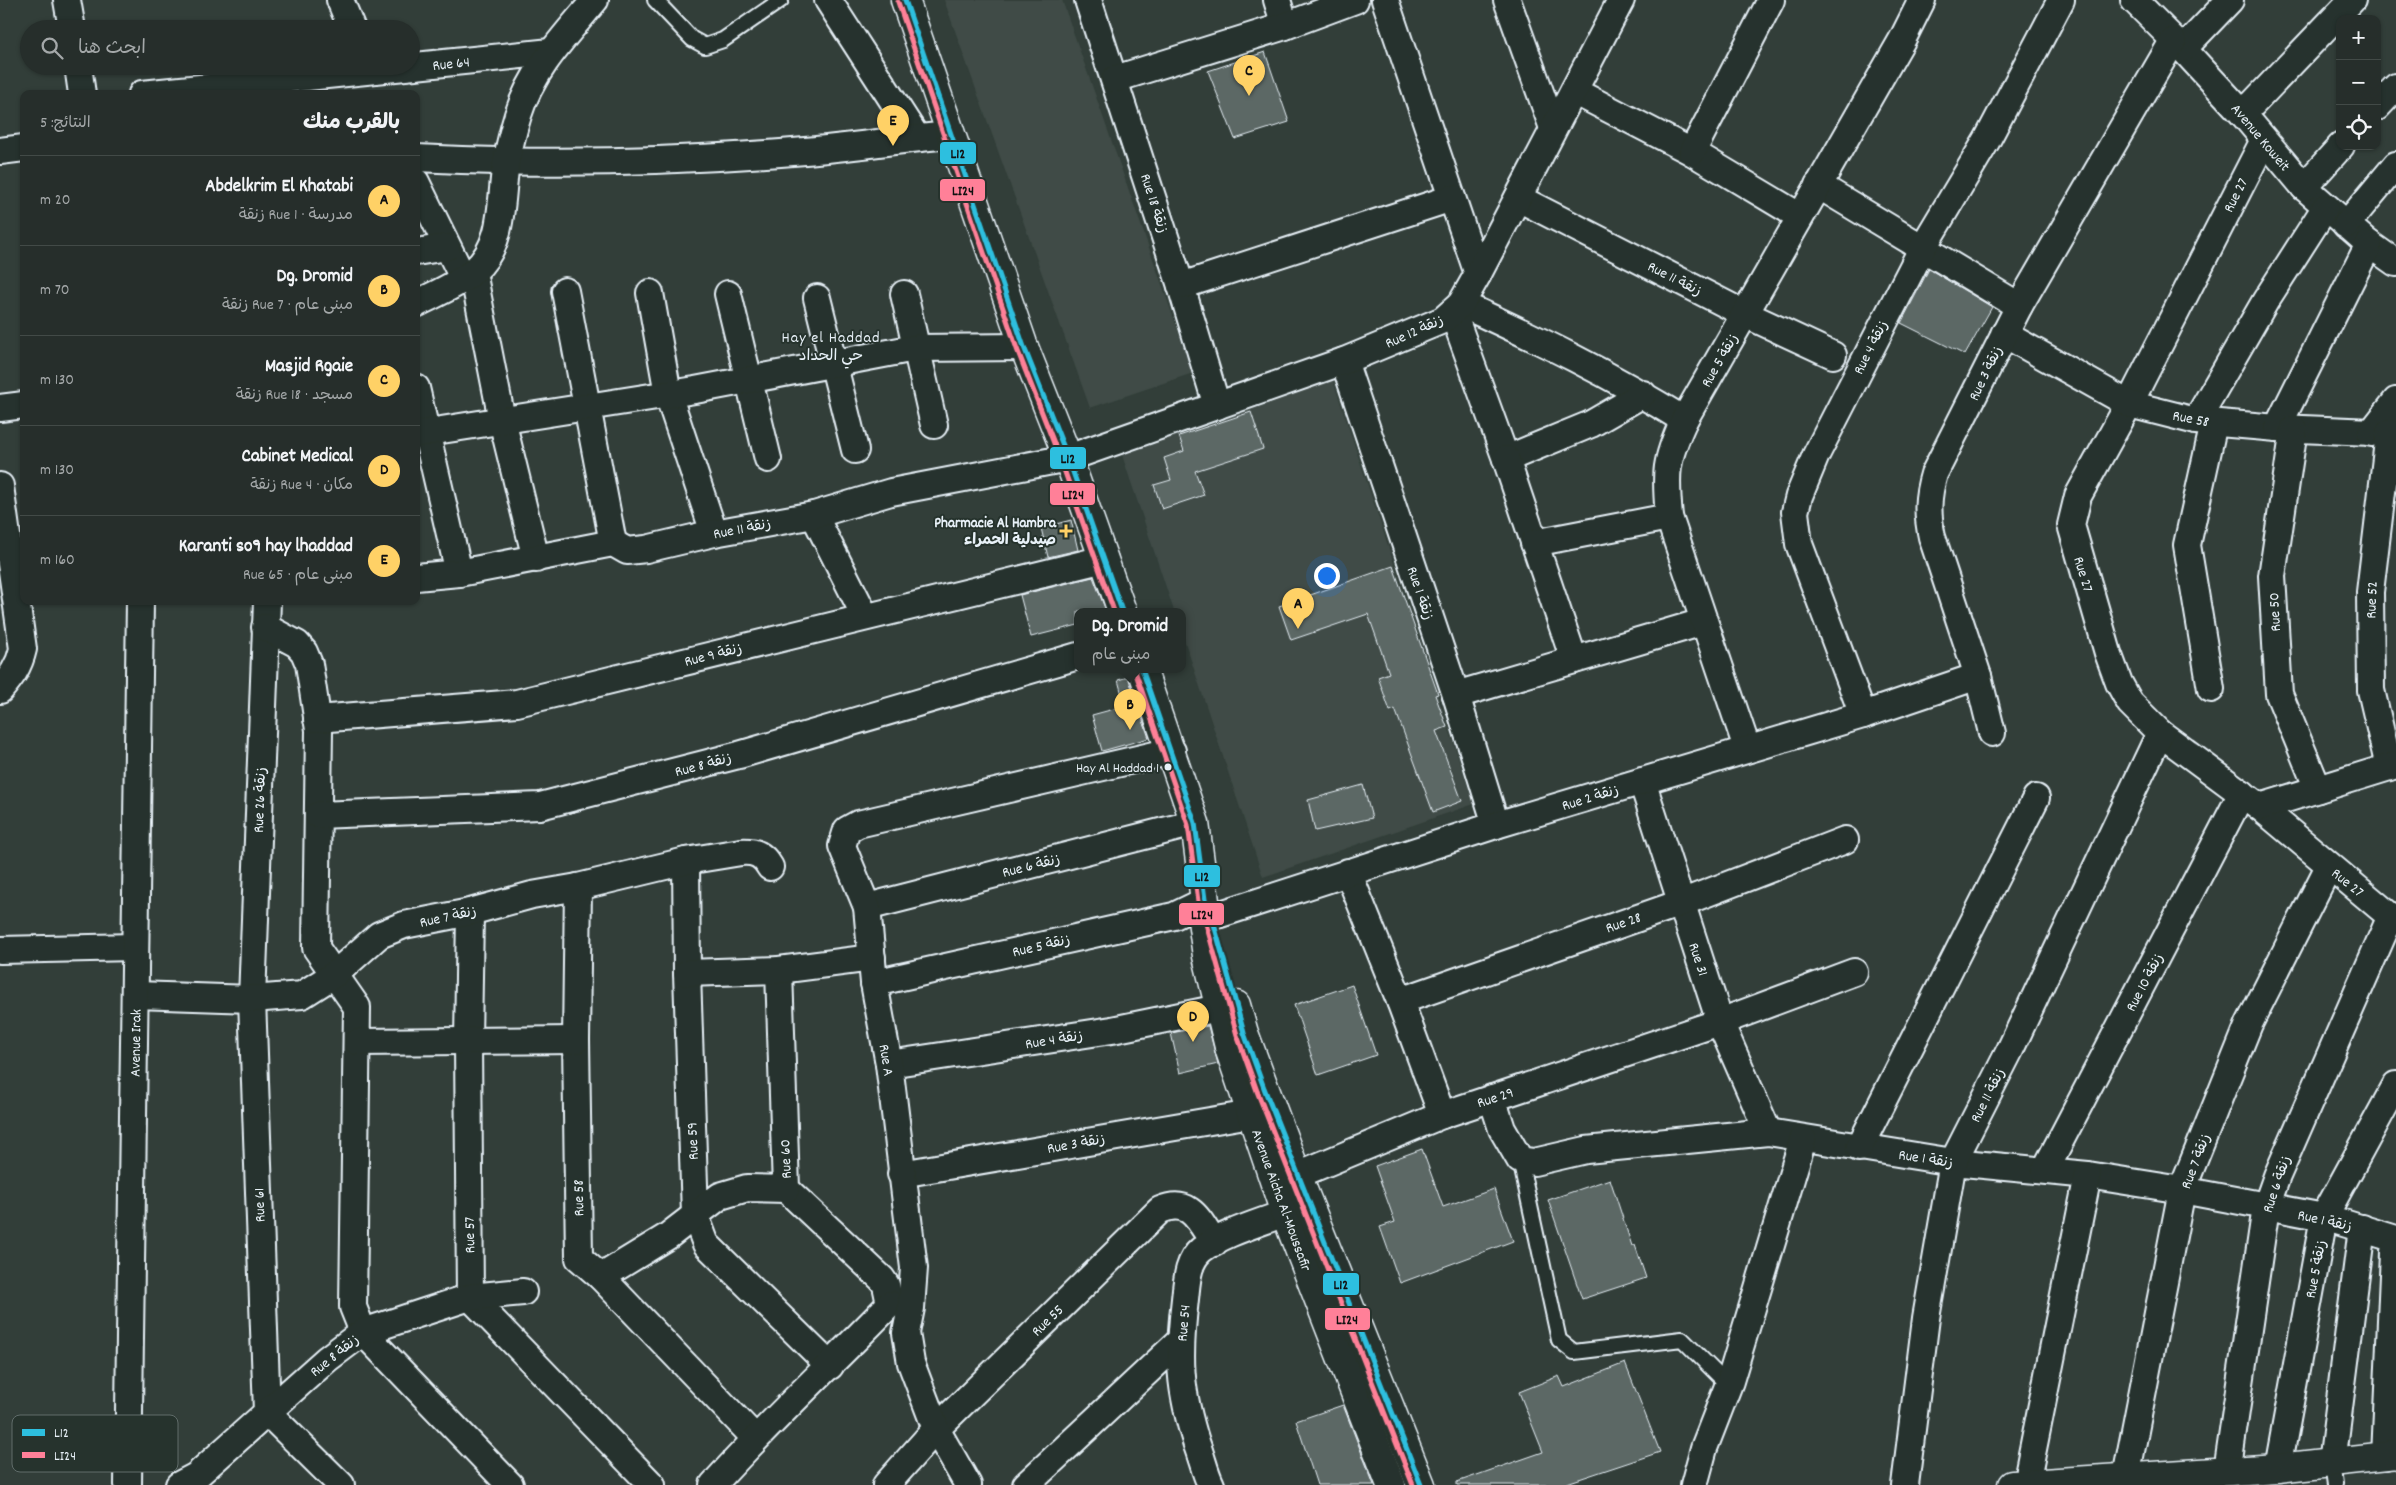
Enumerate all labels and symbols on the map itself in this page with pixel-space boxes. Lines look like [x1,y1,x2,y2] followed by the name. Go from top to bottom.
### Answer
[431,52,471,78] street label: Rue 64
[1233,55,1265,96] pin: C
[2224,100,2295,177] street label: Avenue Koweit
[877,105,909,146] pin: E
[939,141,977,165] line badge: L12
[951,145,965,165] text: L12
[1133,171,1173,236] street label: Rue 18 زنقة
[2219,175,2255,217] street label: Rue 27
[939,178,986,202] line badge: LI24
[952,182,974,202] text: LI24
[1643,257,1705,303] street label: Rue 11 زنقة
[1382,310,1447,355] street label: Rue 12 زنقة
[1849,317,1895,379] street label: Rue 4 زنقة
[781,327,881,369] district label: Hay el Haddad حي الحداد
[1697,330,1745,392] street label: Rue 5 زنقة
[1964,343,2010,405] street label: Rue 3 زنقة
[2170,406,2211,434] street label: Rue 58
[1049,446,1087,470] line badge: L12
[1061,450,1075,470] text: L12
[1049,482,1096,506] line badge: LI24
[1062,486,1084,506] text: LI24
[934,513,1057,552] place label: Pharmacie Al Hambra صيدلية الحمراء
[712,514,773,546] street label: Rue 11 زنقة
[1060,525,1072,537] marker: Pharmacie Al Hambra صيدلية الحمراء
[2066,554,2098,595] street label: Rue 27
[1314,563,1340,589] your location
[1400,564,1438,623] street label: Rue 1 زنقة
[2361,581,2385,619] street label: Rue 52
[1282,588,1314,629] pin: A
[2264,592,2288,632] street label: Rue 50
[682,638,745,674] street label: Rue 9 زنقة
[1114,689,1146,730] pin: B
[673,748,734,784] street label: Rue 8 زنقة
[1076,759,1159,779] place label: Hay Al Haddad 1
[1163,762,1173,772] marker: Hay Al Haddad 1
[249,767,273,833] street label: Rue 26 زنقة
[1559,780,1622,818] street label: Rue 2 زنقة
[1000,849,1063,885] street label: Rue 6 زنقة
[1183,864,1221,888] line badge: L12
[2326,864,2368,904] street label: Rue 27
[1195,868,1209,888] text: L12
[418,901,479,935] street label: Rue 7 زنقة
[1178,902,1225,926] line badge: LI24
[1191,906,1213,926] text: LI24
[1603,908,1644,940] street label: Rue 28
[1010,930,1073,964] street label: Rue 5 زنقة
[1681,940,1713,979] street label: Rue 31
[2121,950,2170,1016] street label: Rue 10 زنقة
[1177,1001,1209,1042] pin: D
[125,1009,149,1077] street label: Avenue Irak
[1024,1026,1085,1056] street label: Rue 4 زنقة
[872,1043,898,1078] street label: Rue A
[1966,1065,2012,1127] street label: Rue 11 زنقة
[1475,1083,1517,1115] street label: Rue 29
[682,1122,706,1160] street label: Rue 59
[1244,1127,1316,1275] street label: Avenue Aicha Al-Moussafir
[1046,1129,1107,1161] street label: Rue 3 زنقة
[2176,1131,2217,1193] street label: Rue 7 زنقة
[775,1139,799,1179] street label: Rue 60
[1897,1145,1955,1175] street label: Rue 1 زنقة
[2258,1153,2298,1216] street label: Rue 6 زنقة
[569,1179,591,1217] street label: Rue 58
[249,1187,273,1223] street label: Rue 61
[2295,1205,2354,1239] street label: Rue 1 زنقة
[460,1216,482,1253] street label: Rue 57
[2301,1238,2333,1300] street label: Rue 5 زنقة
[1322,1272,1360,1296] line badge: L12
[1334,1276,1348,1296] text: L12
[1027,1300,1070,1342] street label: Rue 55
[1172,1304,1198,1343] street label: Rue 54
[1324,1307,1371,1331] line badge: LI24
[1336,1311,1358,1331] text: LI24
[306,1330,365,1383] street label: Rue 8 زنقة
[12,1415,178,1472] legend
[54,1424,69,1444] text: L12
[54,1447,76,1467] text: LI24

